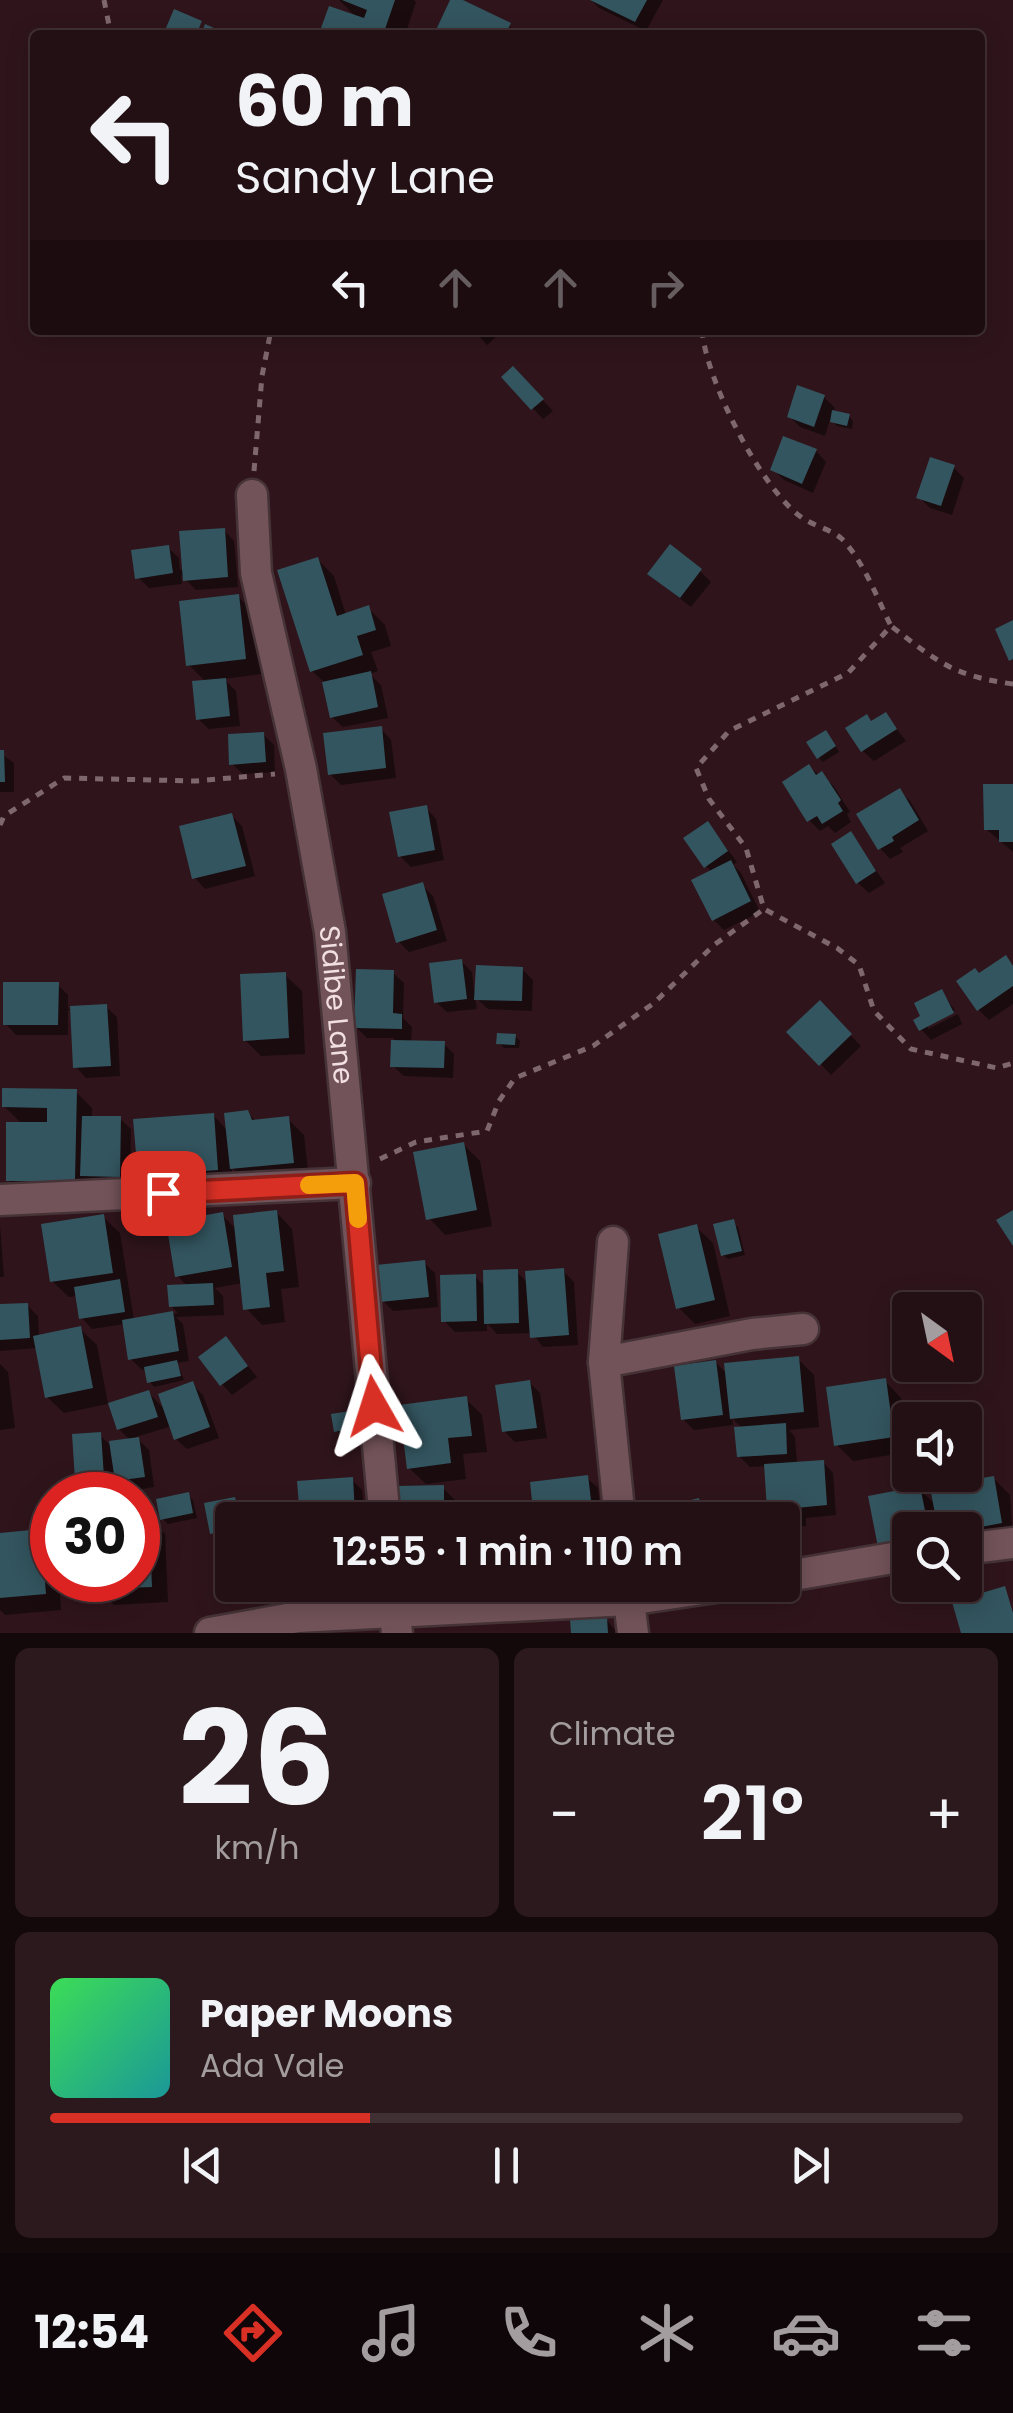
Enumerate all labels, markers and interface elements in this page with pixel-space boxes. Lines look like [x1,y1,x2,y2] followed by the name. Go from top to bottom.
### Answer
[235,52,414,151] text: 60 m
[70,70,200,200] icon: left
[235,146,495,209] text: Sandy Lane
[323,260,378,315] icon: left
[428,260,483,315] icon: ahead
[533,260,588,315] icon: ahead
[638,260,693,315] icon: right
[309,924,363,1086] street label: Sidibe Lane
[121,1151,206,1236] pin
[136,1166,191,1221] icon: arrive
[892,1292,982,1382] north arrow
[892,1292,982,1602] map controls
[322,1354,426,1458] position arrow
[892,1402,982,1492] button: sound
[30,1472,160,1602] speed limit sign: 30
[892,1512,982,1602] button: search
[332,1525,683,1578] text: 12:55 · 1 min · 110 m
[178,1667,336,1850] text: 26
[549,1711,676,1756] text: Climate
[701,1761,804,1866] text: 21°
[549,1776,579,1853] text: −
[925,1776,963,1853] text: +
[214,1825,300,1870] text: km/h
[200,1987,453,2040] text: Paper Moons
[200,2043,344,2088] text: Ada Vale
[175,2138,230,2193] icon: previous
[479,2138,534,2193] icon: pause
[783,2138,838,2193] icon: next
[218,2298,288,2368] icon: directions
[356,2298,426,2368] icon: music
[494,2298,564,2368] icon: phone
[632,2298,702,2368] icon: climate
[771,2298,841,2368] icon: car
[909,2298,979,2368] icon: filters
[34,2301,149,2364] text: 12:54

